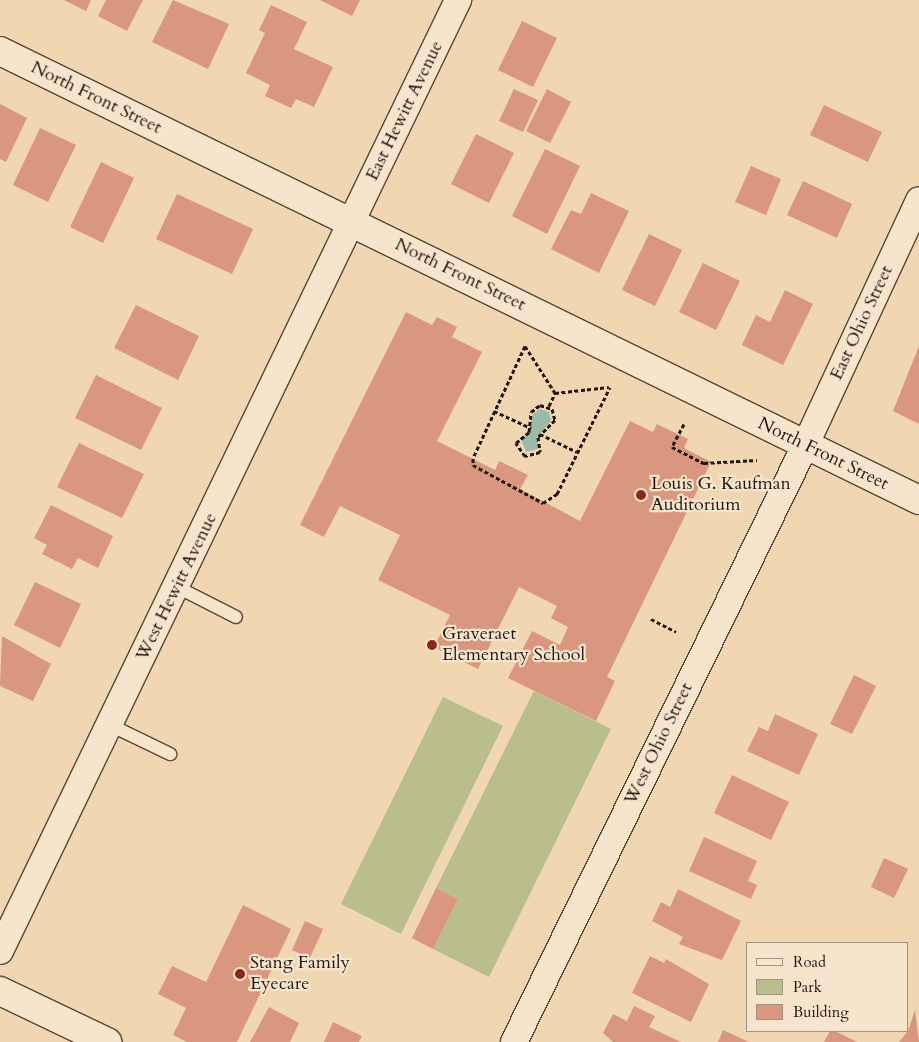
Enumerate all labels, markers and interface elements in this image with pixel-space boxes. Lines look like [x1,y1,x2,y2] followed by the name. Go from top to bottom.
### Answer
[362,38,448,184] street label: East Hewitt Avenue
[27,57,165,139] street label: North Front Street
[391,234,529,316] street label: North Front Street
[826,262,898,384] street label: East Ohio Street
[754,413,892,495] street label: North Front Street
[651,474,791,516] place label: Louis G. Kaufman Auditorium
[635,489,647,501] marker: Louis G. Kaufman Auditorium
[132,510,222,664] street label: West Hewitt Avenue
[442,624,585,666] place label: Graveraet Elementary School
[426,639,438,651] marker: Graveraet Elementary School
[620,680,698,808] street label: West Ohio Street
[746,942,909,1032] legend
[793,952,826,972] text: Road
[250,953,350,996] place label: Stang Family Eyecare
[234,968,246,980] marker: Stang Family Eyecare
[793,977,822,997] text: Park
[793,1002,849,1022] text: Building

